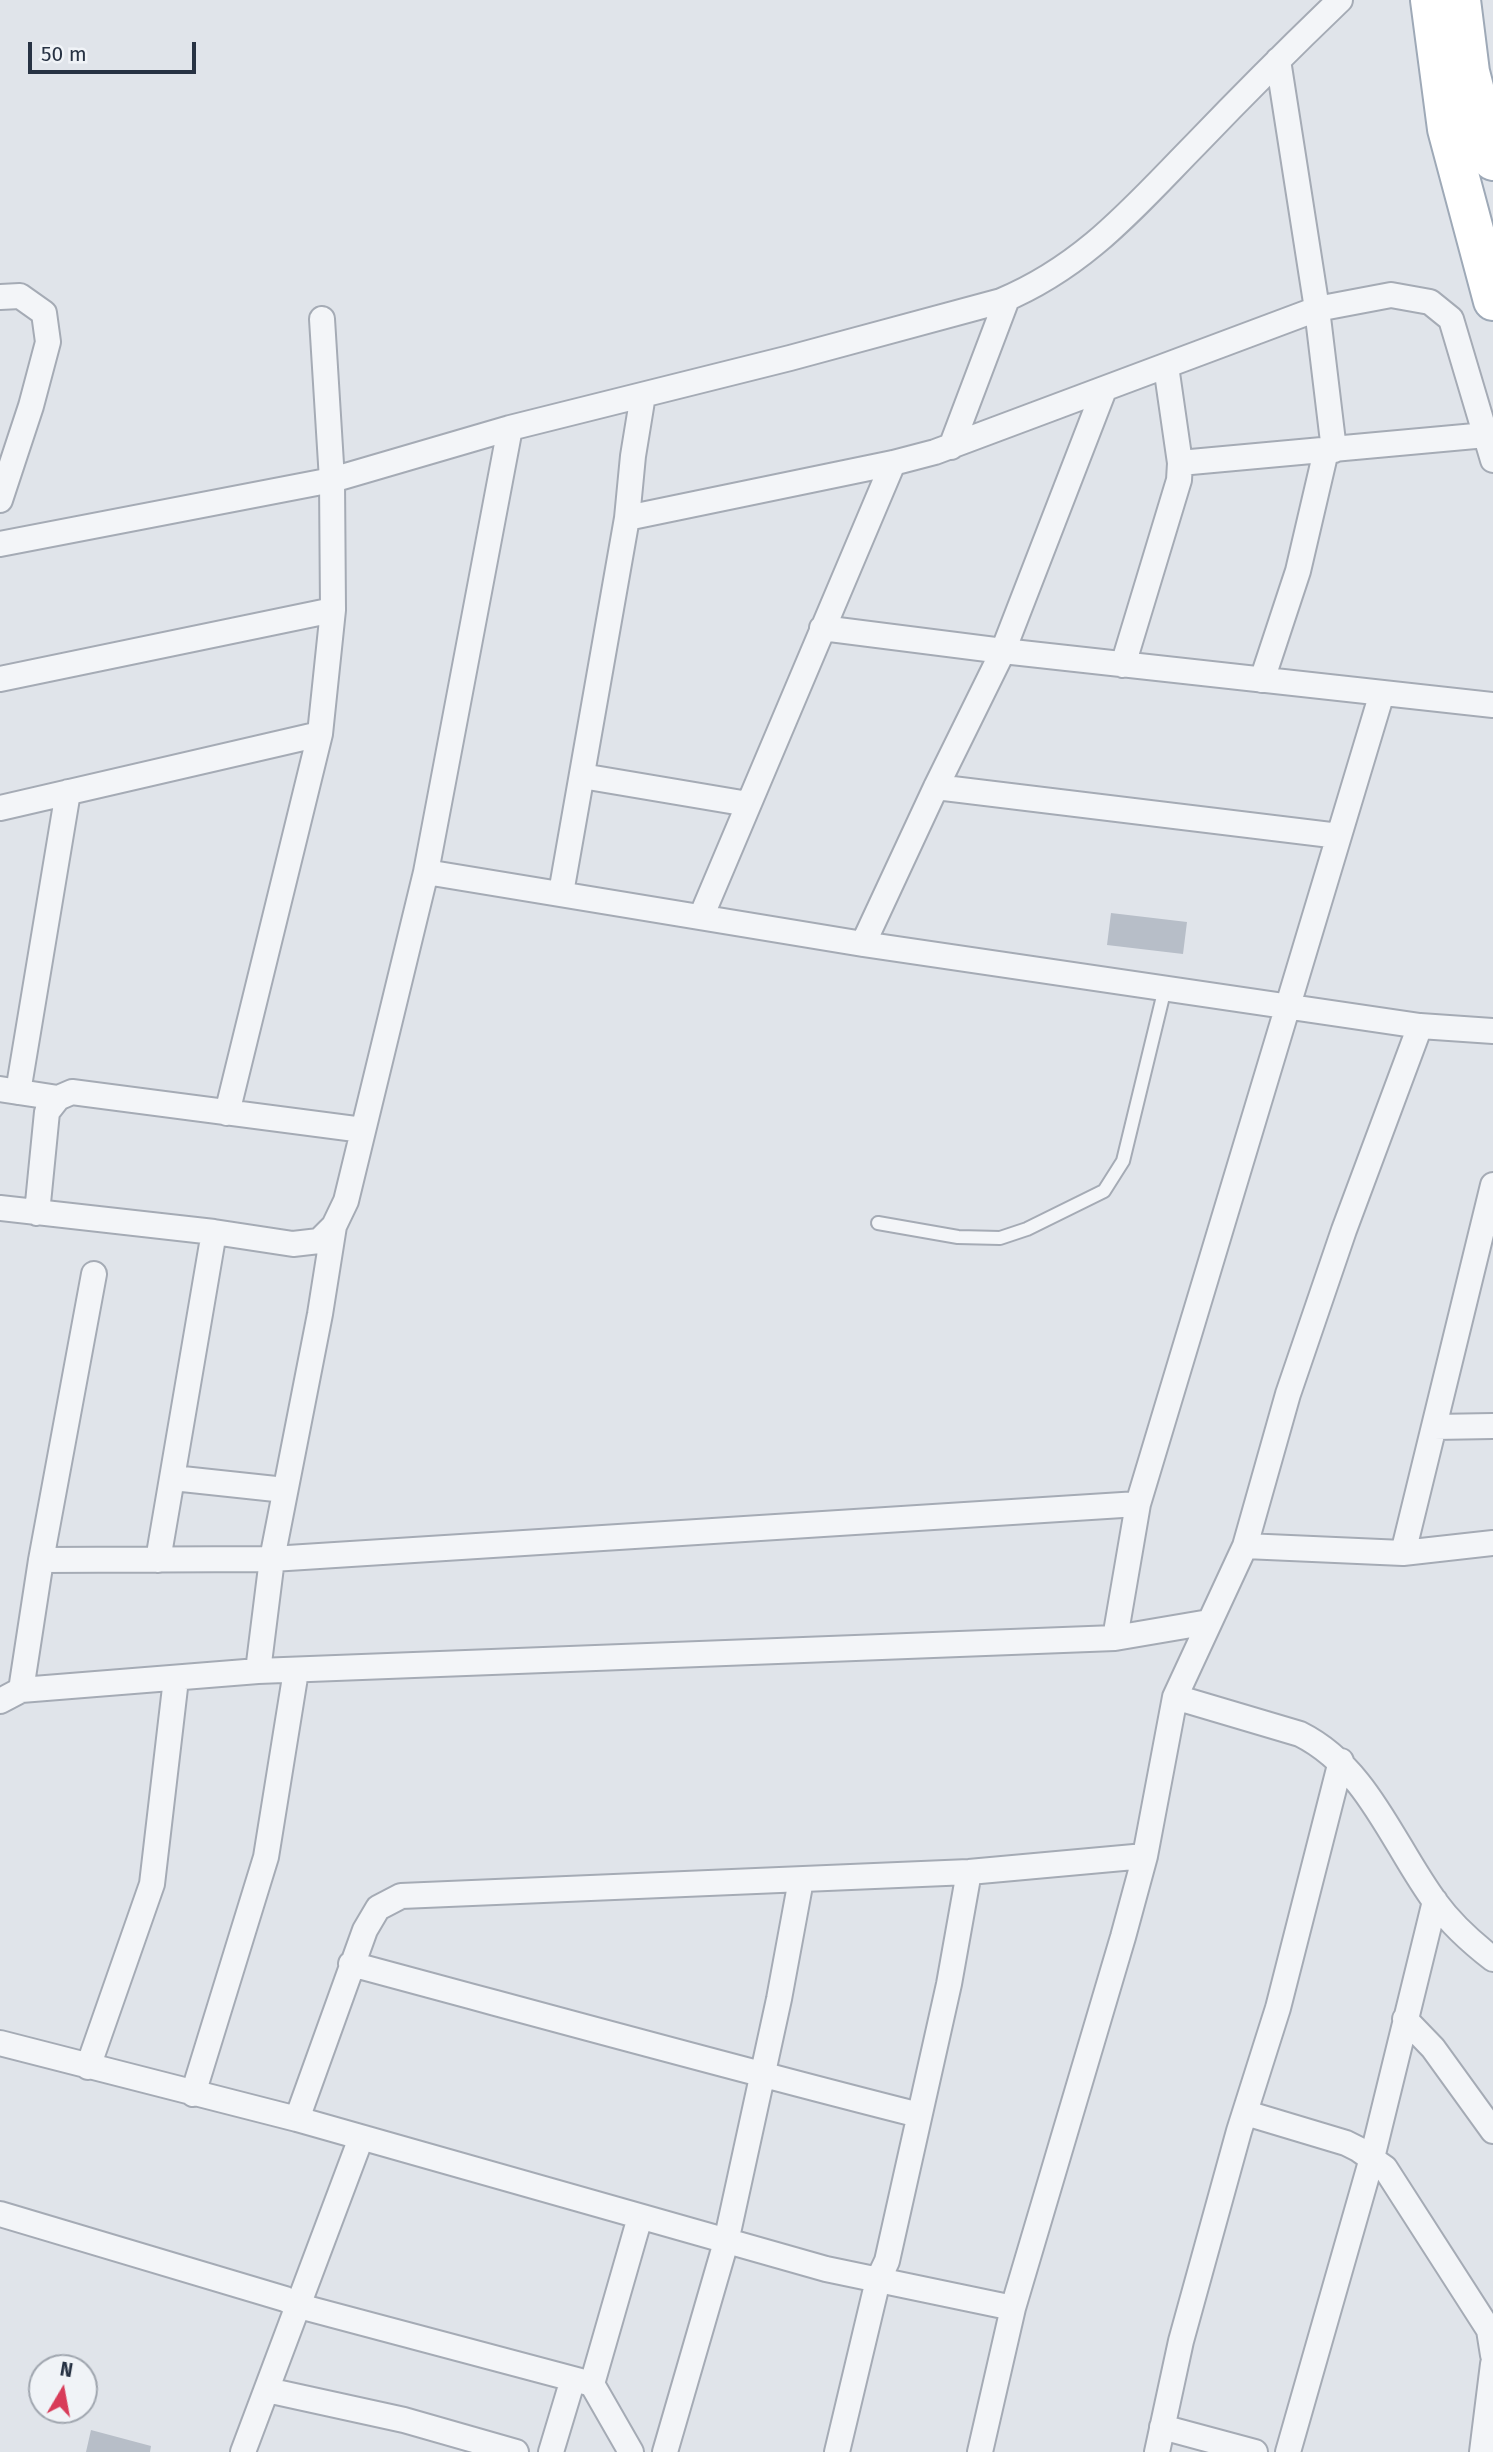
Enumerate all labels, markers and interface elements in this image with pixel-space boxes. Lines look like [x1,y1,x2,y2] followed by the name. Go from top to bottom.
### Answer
[32,28,200,72] scale bar
[41,41,87,67] text: 50 m
[28,2354,98,2424] north arrow
[58,2357,75,2382] text: N

